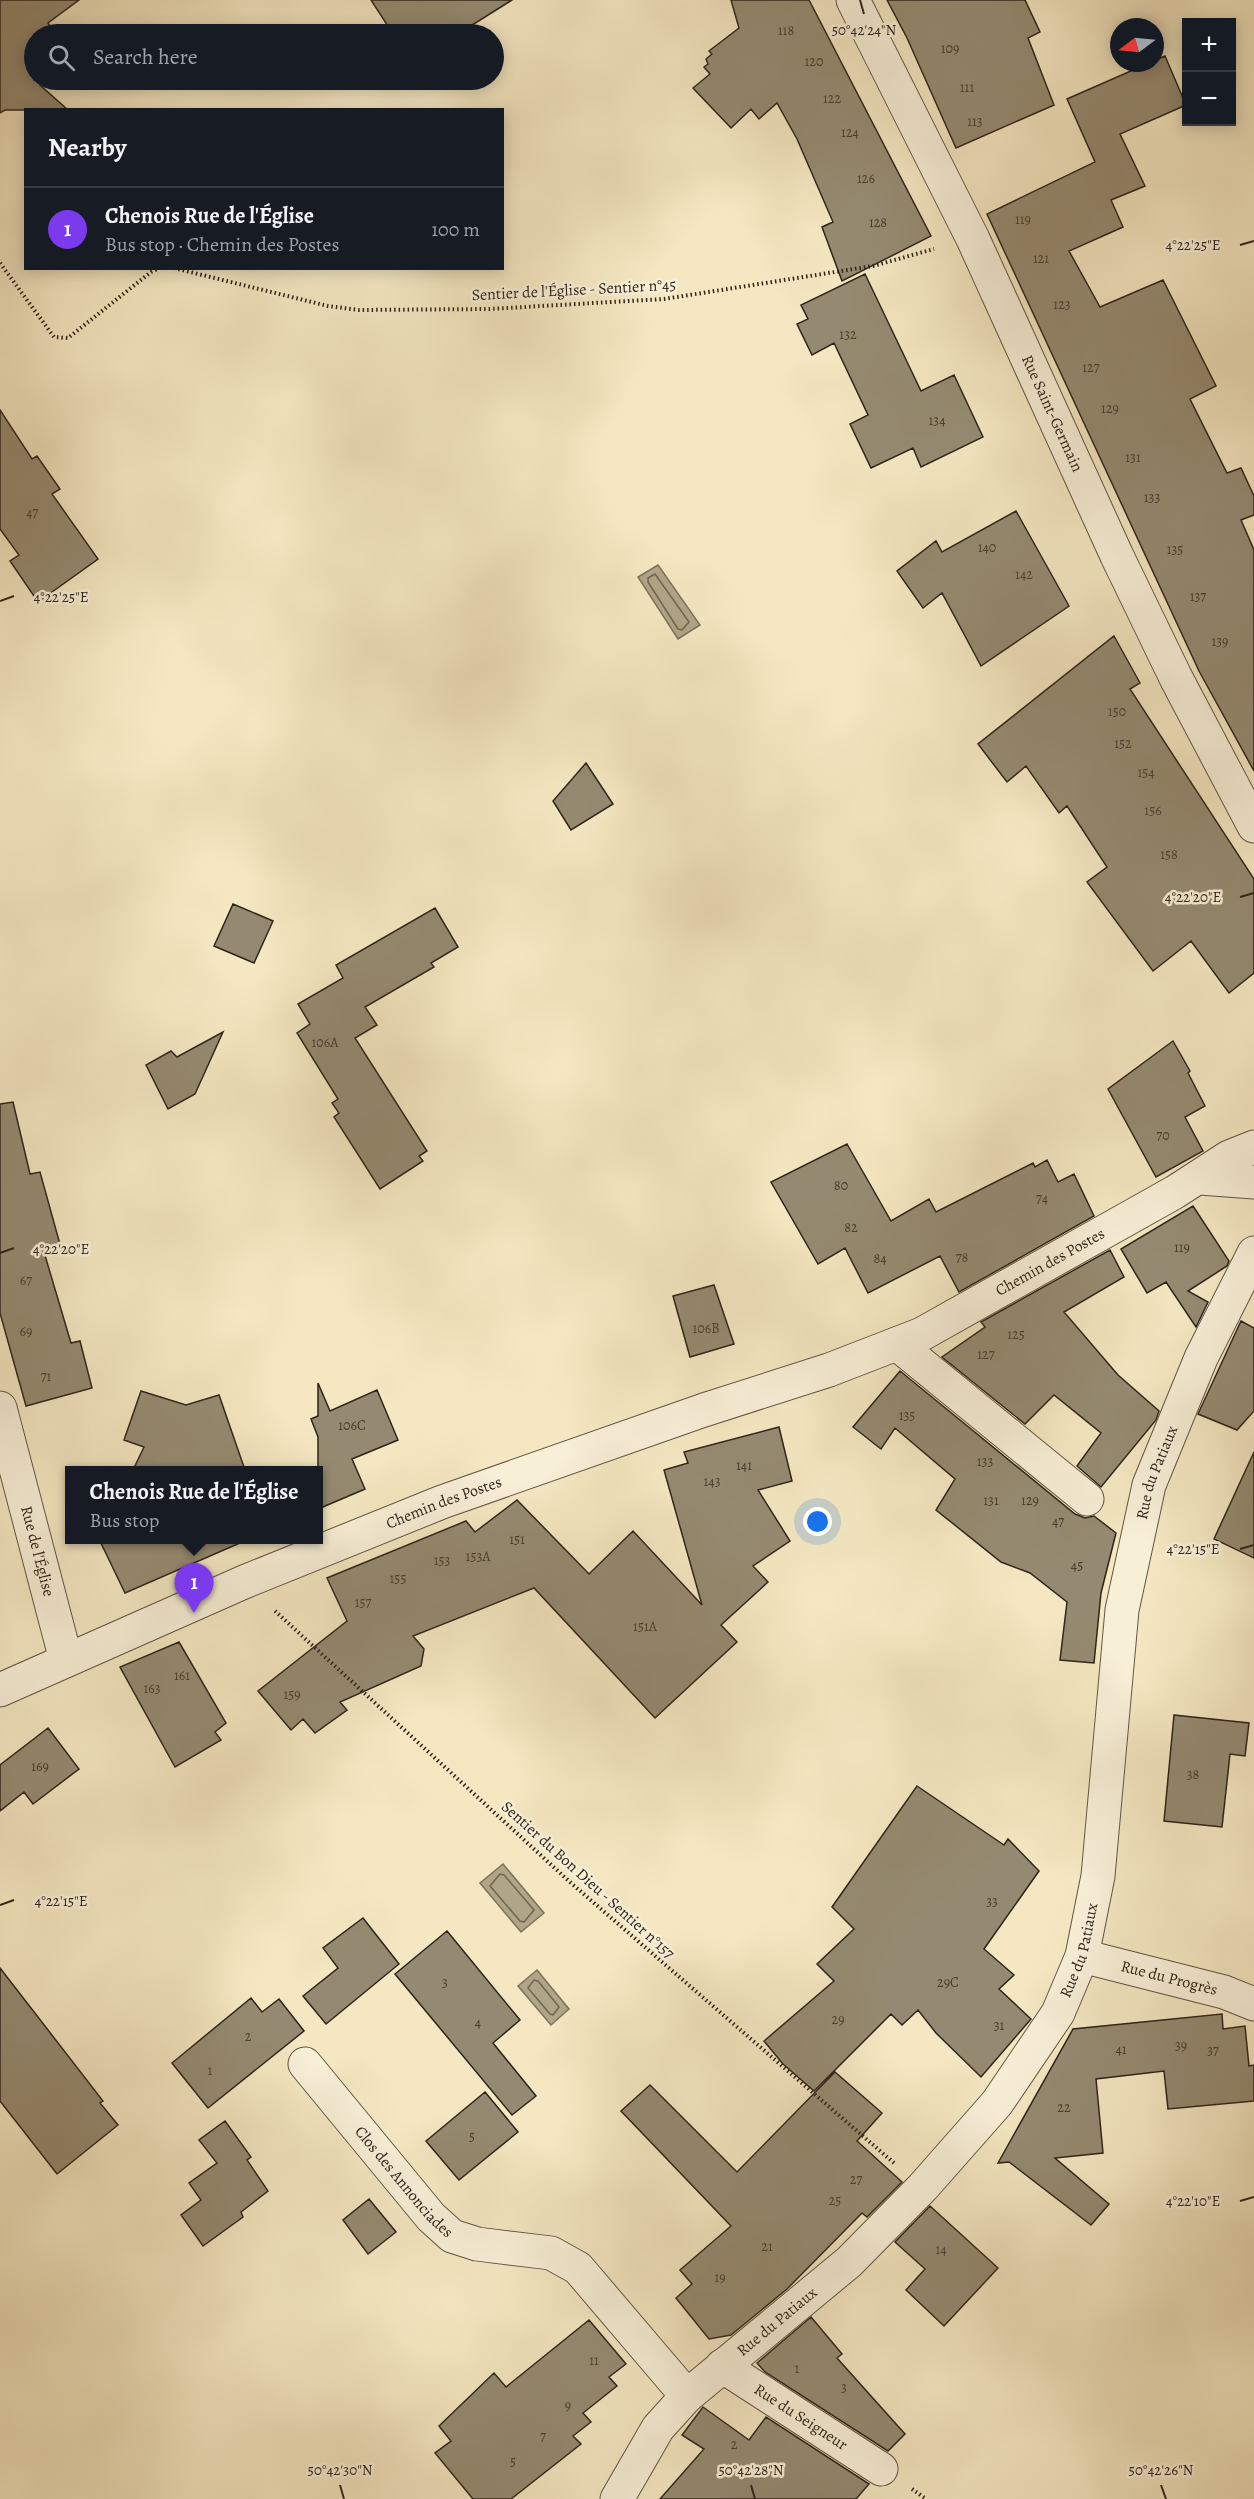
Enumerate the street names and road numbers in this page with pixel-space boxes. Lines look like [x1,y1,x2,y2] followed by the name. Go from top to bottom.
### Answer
[471,274,677,306] street label: Sentier de l'Église - Sentier n°45
[1016,351,1088,476] street label: Rue Saint-Germain
[991,1223,1109,1302] street label: Chemin des Postes
[1131,1422,1183,1521] street label: Rue du Patiaux
[383,1471,505,1535] street label: Chemin des Postes
[15,1503,60,1599] street label: Rue de l'Église
[496,1796,680,1964] street label: Sentier du Bon Dieu - Sentier n°157
[1055,1901,1103,2001] street label: Rue du Patiaux
[1119,1955,1220,2001] street label: Rue du Progrès
[350,2121,458,2243] street label: Clos des Annonciades
[732,2282,822,2361] street label: Rue du Patiaux
[750,2379,852,2456] street label: Rue du Seigneur

